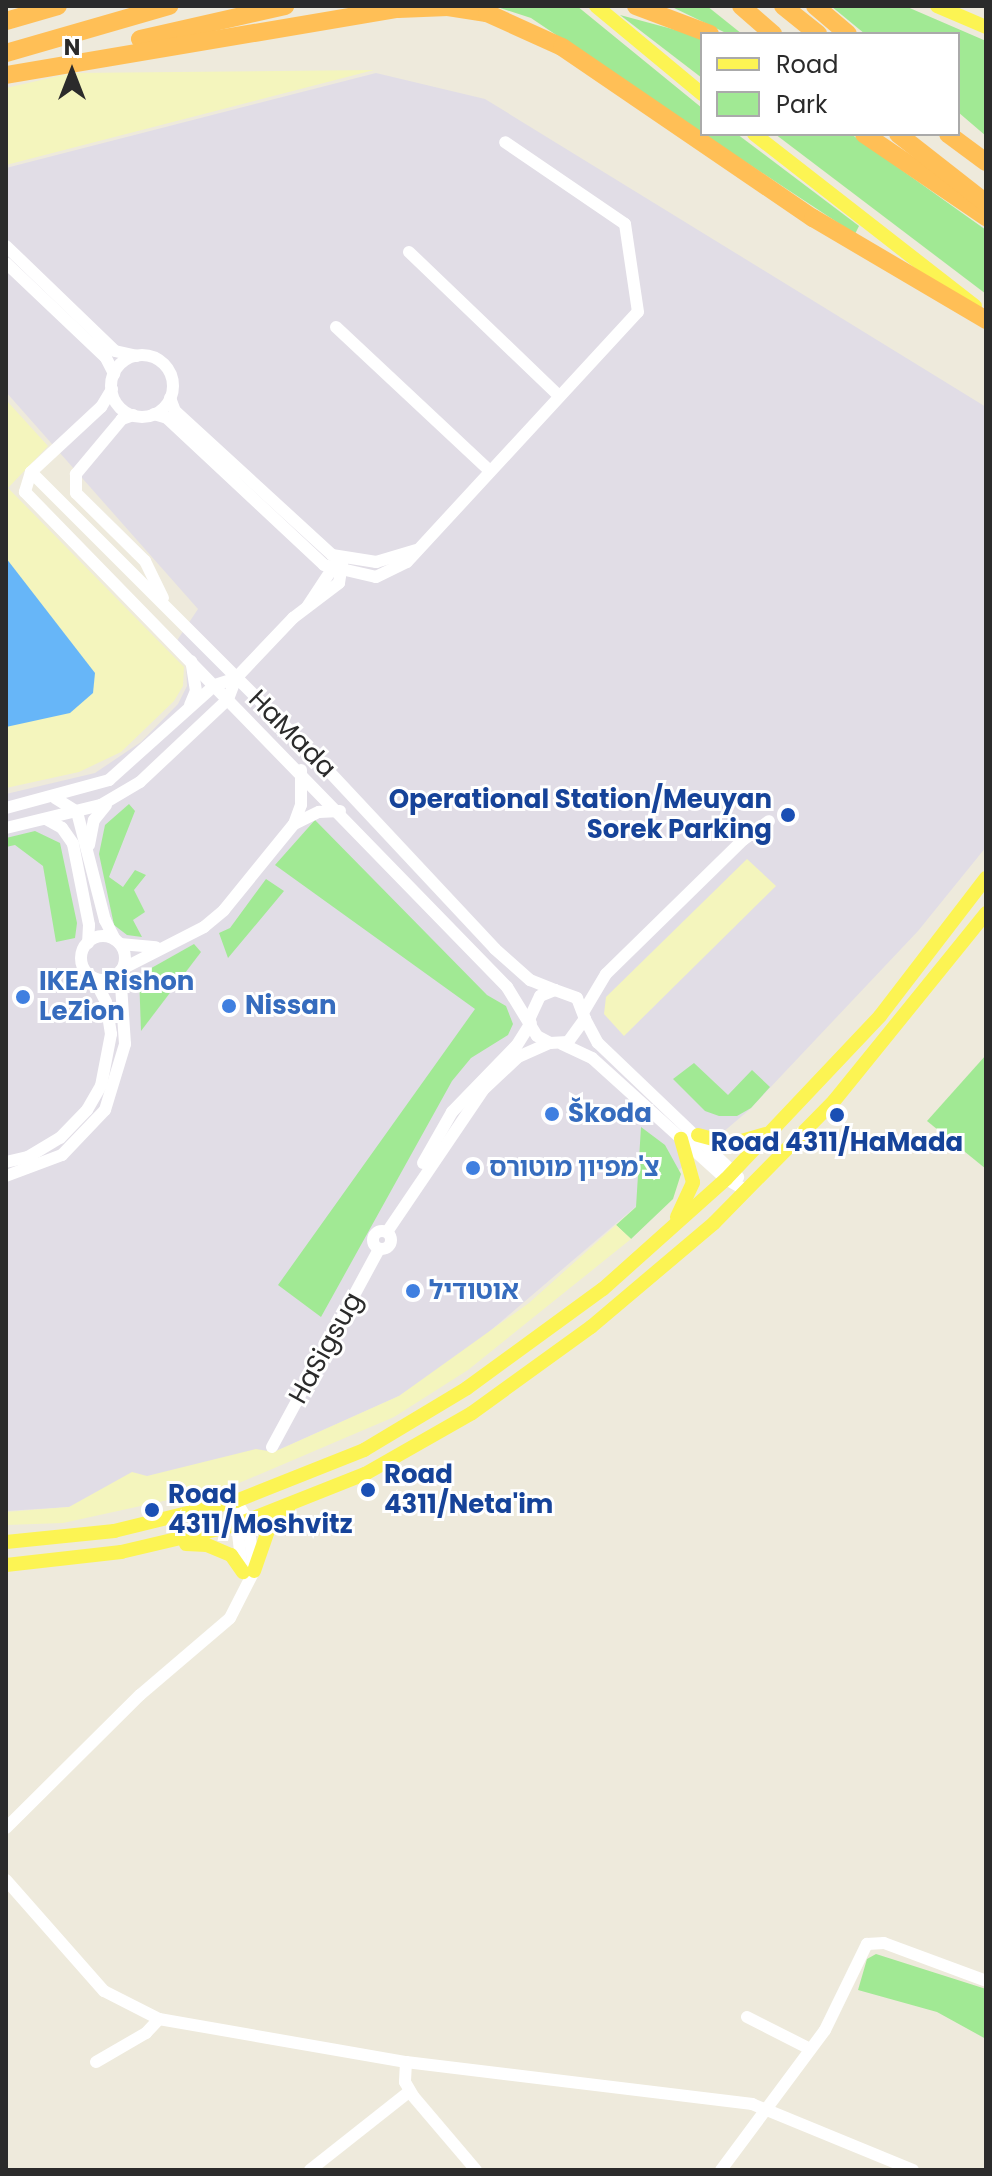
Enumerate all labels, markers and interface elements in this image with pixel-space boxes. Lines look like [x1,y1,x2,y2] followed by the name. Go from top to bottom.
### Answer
[32,32,112,112] north arrow
[64,32,80,63] text: N
[700,32,960,136] legend
[776,48,838,81] text: Road
[776,88,827,121] text: Park
[242,684,342,784] street label: HaMada
[389,784,772,846] place label: Operational Station/Meuyan Sorek Parking
[779,806,797,824] marker: Operational Station/Meuyan Sorek Parking
[39,966,194,1028] place label: IKEA Rishon LeZion
[14,988,32,1006] marker: IKEA Rishon LeZion
[245,990,336,1022] place label: Nissan
[220,997,238,1015] marker: Nissan
[568,1098,652,1130] place label: Škoda
[543,1105,561,1123] marker: Škoda
[828,1106,846,1124] marker: Road 4311/HaMada
[711,1127,963,1159] place label: Road 4311/HaMada
[489,1152,659,1184] place label: צ'מפיון מוטורס
[464,1159,482,1177] marker: צ'מפיון מוטורס
[429,1275,519,1307] place label: אוטודיל
[404,1282,422,1300] marker: אוטודיל
[283,1287,369,1409] street label: HaSigsug
[384,1459,553,1520] place label: Road 4311/Neta'im
[168,1479,353,1540] place label: Road 4311/Moshvitz
[359,1481,377,1499] marker: Road 4311/Neta'im
[143,1501,161,1519] marker: Road 4311/Moshvitz

